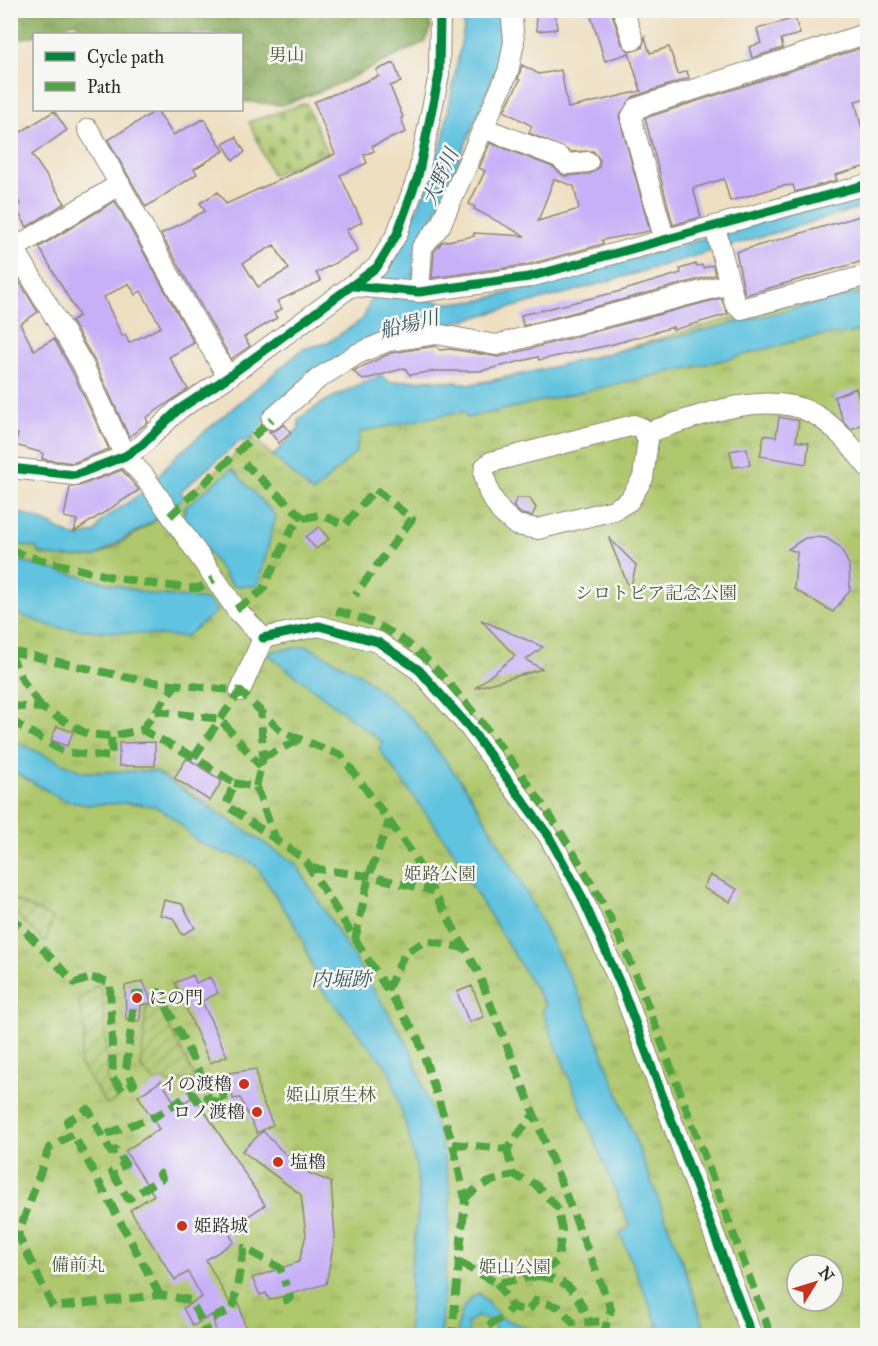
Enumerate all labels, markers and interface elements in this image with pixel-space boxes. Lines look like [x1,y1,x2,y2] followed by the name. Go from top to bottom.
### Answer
[33,33,243,111] legend
[269,44,305,66] park label: 男山
[87,46,164,68] text: Cycle path
[87,76,121,98] text: Path
[417,143,464,209] water label: 大野川
[377,305,443,343] water label: 船場川
[575,582,737,604] park label: シロトピア記念公園
[404,863,476,885] park label: 姫路公園
[311,967,374,991] water label: 内堀跡
[149,987,203,1009] place label: にの門
[130,991,144,1005] marker: にの門
[160,1073,232,1095] place label: イの渡櫓
[237,1077,251,1091] marker: イの渡櫓
[286,1084,376,1106] park label: 姫山原生林
[173,1101,245,1123] place label: ロノ渡櫓
[250,1105,264,1119] marker: ロノ渡櫓
[290,1151,326,1173] place label: 塩櫓
[271,1155,285,1169] marker: 塩櫓
[194,1215,248,1237] place label: 姫路城
[175,1219,189,1233] marker: 姫路城
[785,1253,845,1313] north arrow
[51,1254,105,1276] park label: 備前丸
[479,1256,551,1278] park label: 姫山公園
[815,1263,838,1286] text: N

